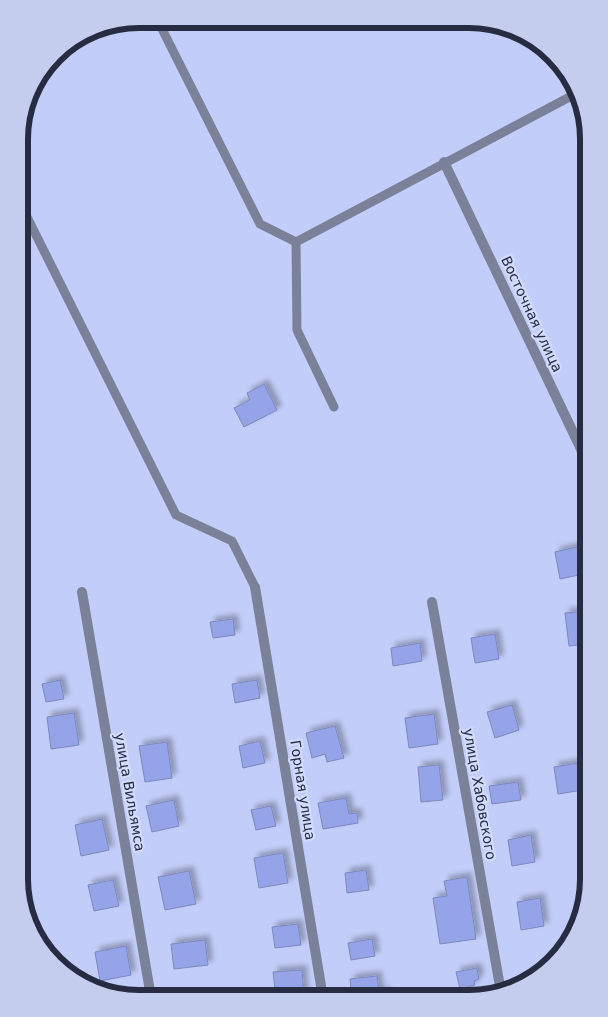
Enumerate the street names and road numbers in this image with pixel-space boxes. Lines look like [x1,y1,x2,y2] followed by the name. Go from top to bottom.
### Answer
[498,254,566,374] street label: Восточная улица
[461,727,499,861] street label: улица Хабовского
[112,731,148,853] street label: улица Вильямса
[287,739,319,841] street label: Горная улица

